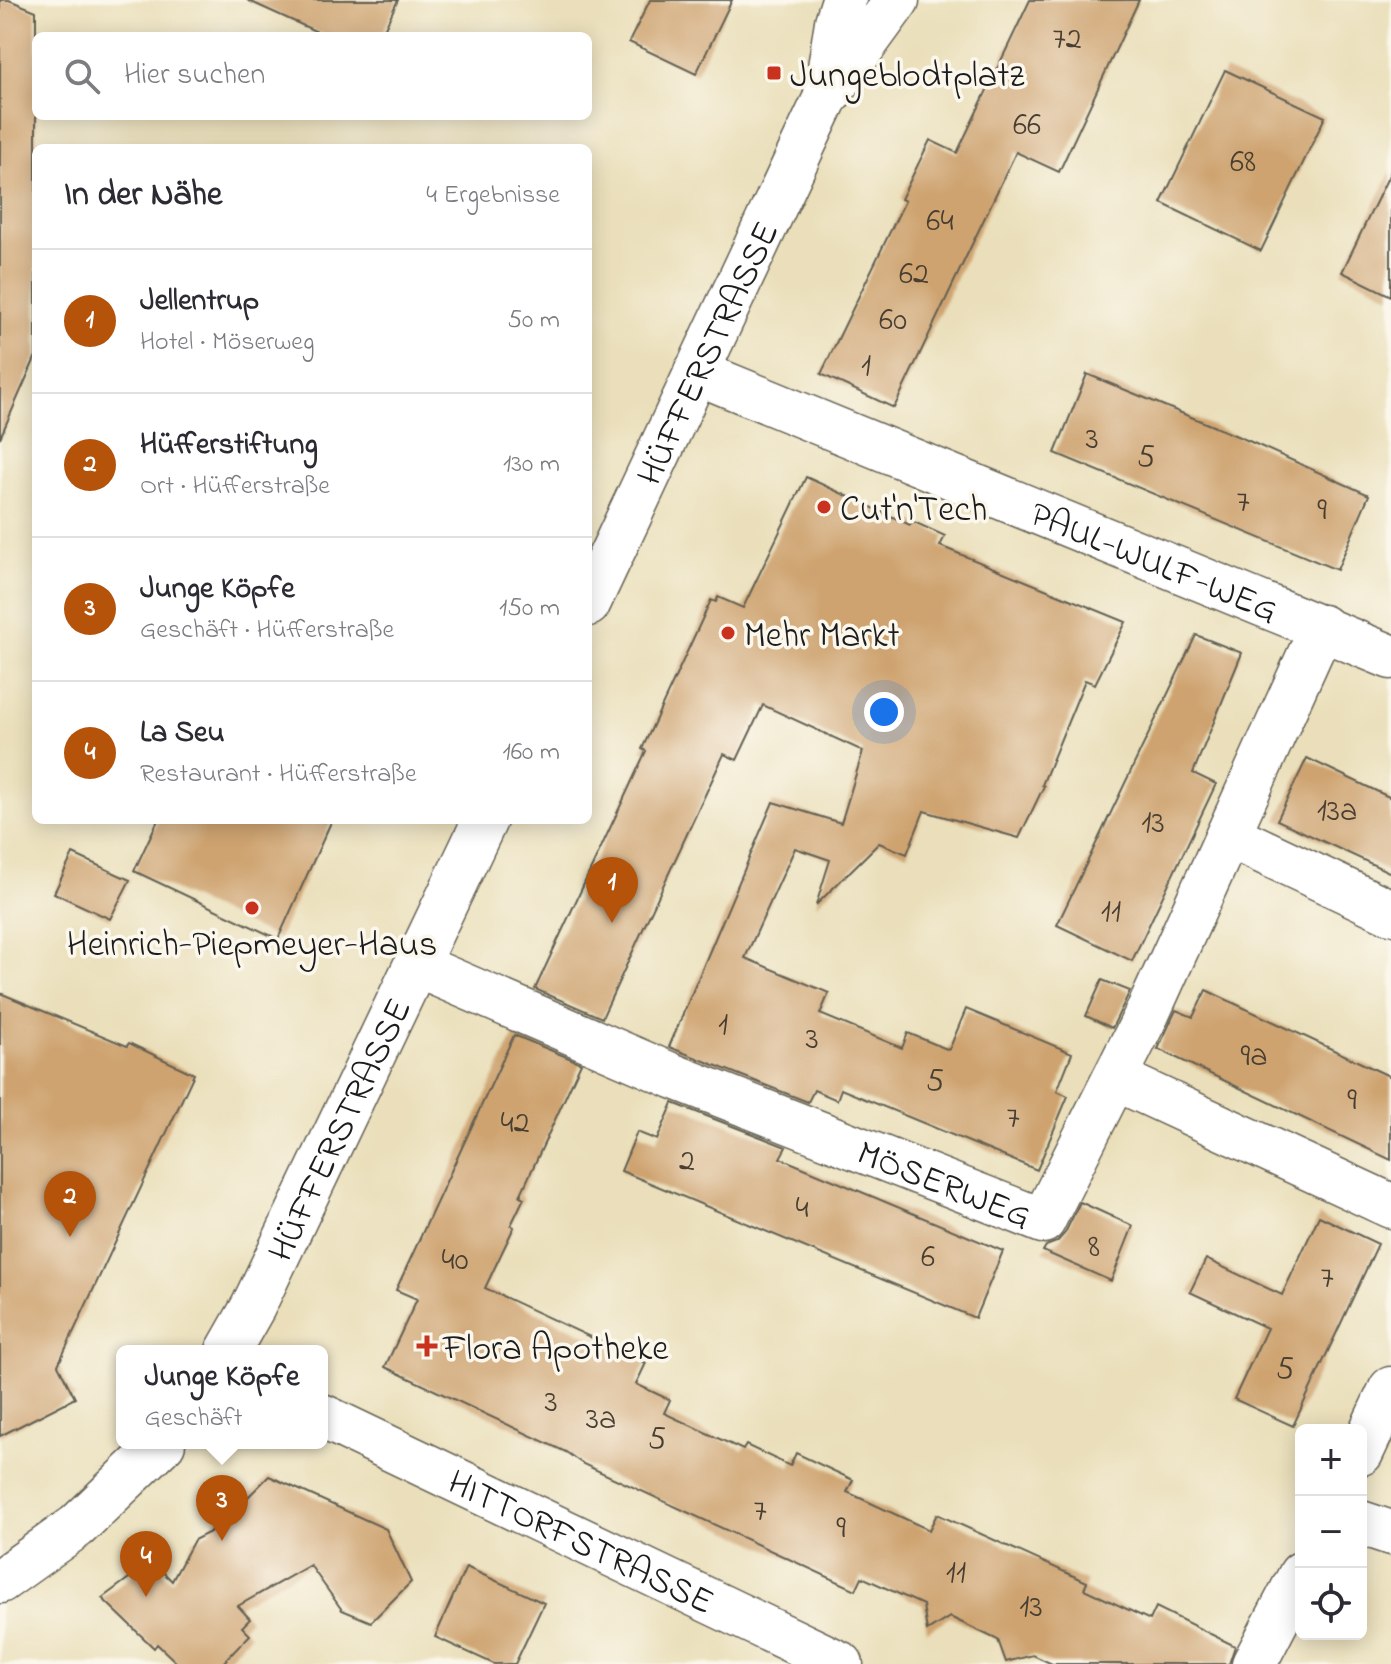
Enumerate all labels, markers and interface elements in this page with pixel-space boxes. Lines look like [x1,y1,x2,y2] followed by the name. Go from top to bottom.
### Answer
[1052,17,1082,64] house number: 72
[32,32,592,120] search box
[790,51,1025,104] place label: Jungeblodtplatz
[60,54,104,98] icon: search
[124,54,265,98] text: Hier suchen
[765,64,783,82] marker: Jungeblodtplatz
[1013,103,1041,150] house number: 66
[1230,140,1256,187] house number: 68
[64,171,222,221] text: In der Nähe
[426,177,560,215] text: 4 Ergebnisse
[926,199,954,246] house number: 64
[625,214,795,495] street label: HÜFFERSTRASSE
[899,252,929,299] house number: 62
[140,280,259,324] text: Jellentrup
[879,298,907,345] house number: 60
[86,302,94,340] text: 1
[507,302,560,340] text: 50 m
[140,324,315,362] text: Hotel · Möserweg
[861,344,871,391] house number: 1
[1085,417,1099,464] house number: 3
[140,424,318,468] text: Hüfferstiftung
[1137,435,1155,482] house number: 5
[84,446,96,484] text: 2
[503,446,560,484] text: 130 m
[140,468,330,506] text: Ort · Hüfferstraße
[1236,480,1250,527] house number: 7
[840,485,987,538] place label: Cut'n'Tech
[1317,488,1327,535] house number: 9
[1021,490,1285,639] street label: PAUL-WULF-WEG
[815,498,833,516] marker: Cut'n'Tech
[140,568,295,612] text: Junge Köpfe
[85,590,95,628] text: 3
[499,590,560,628] text: 150 m
[744,611,900,664] place label: Mehr Markt
[140,612,394,650] text: Geschäft · Hüfferstraße
[719,624,737,642] marker: Mehr Markt
[864,692,904,732] your location
[140,712,225,756] text: La Seu
[85,734,95,772] text: 4
[502,734,560,772] text: 160 m
[140,756,417,794] text: Restaurant · Hüfferstraße
[1317,789,1357,836] house number: 13a
[1141,801,1165,848] house number: 13
[586,857,638,923] pin: 1
[1101,890,1121,937] house number: 11
[243,899,261,917] marker: Heinrich-Piepmeyer-Haus
[67,920,437,973] place label: Heinrich-Piepmeyer-Haus
[257,990,427,1271] street label: HÜFFERSTRASSE
[718,1003,728,1050] house number: 1
[805,1017,819,1064] house number: 3
[1241,1034,1267,1081] house number: 9a
[926,1059,944,1106] house number: 5
[1347,1078,1357,1125] house number: 9
[1006,1096,1020,1143] house number: 7
[500,1101,530,1148] house number: 42
[849,1129,1038,1245] street label: MÖSERWEG
[679,1139,695,1186] house number: 2
[44,1171,96,1237] pin: 2
[795,1186,809,1233] house number: 4
[1088,1225,1100,1272] house number: 8
[921,1235,935,1282] house number: 6
[441,1238,469,1285] house number: 40
[1320,1256,1334,1303] house number: 7
[442,1324,669,1377] place label: Flora Apotheke
[418,1337,436,1355] marker: Flora Apotheke
[116,1345,328,1449] popup
[1276,1347,1294,1394] house number: 5
[145,1356,299,1400] text: Junge Köpfe
[544,1380,558,1427] house number: 3
[586,1397,616,1444] house number: 3a
[145,1400,243,1438] text: Geschäft
[648,1417,666,1464] house number: 5
[1295,1424,1367,1640] map controls
[1295,1424,1367,1496] button: +
[438,1458,722,1631] street label: HITTORFSTRASSE
[196,1475,248,1541] pin: 3
[753,1489,767,1536] house number: 7
[1295,1496,1367,1568] button: −
[836,1506,846,1553] house number: 9
[120,1531,172,1597] pin: 4
[946,1551,966,1598] house number: 11
[1295,1568,1367,1640] button: locate
[1019,1585,1043,1632] house number: 13

